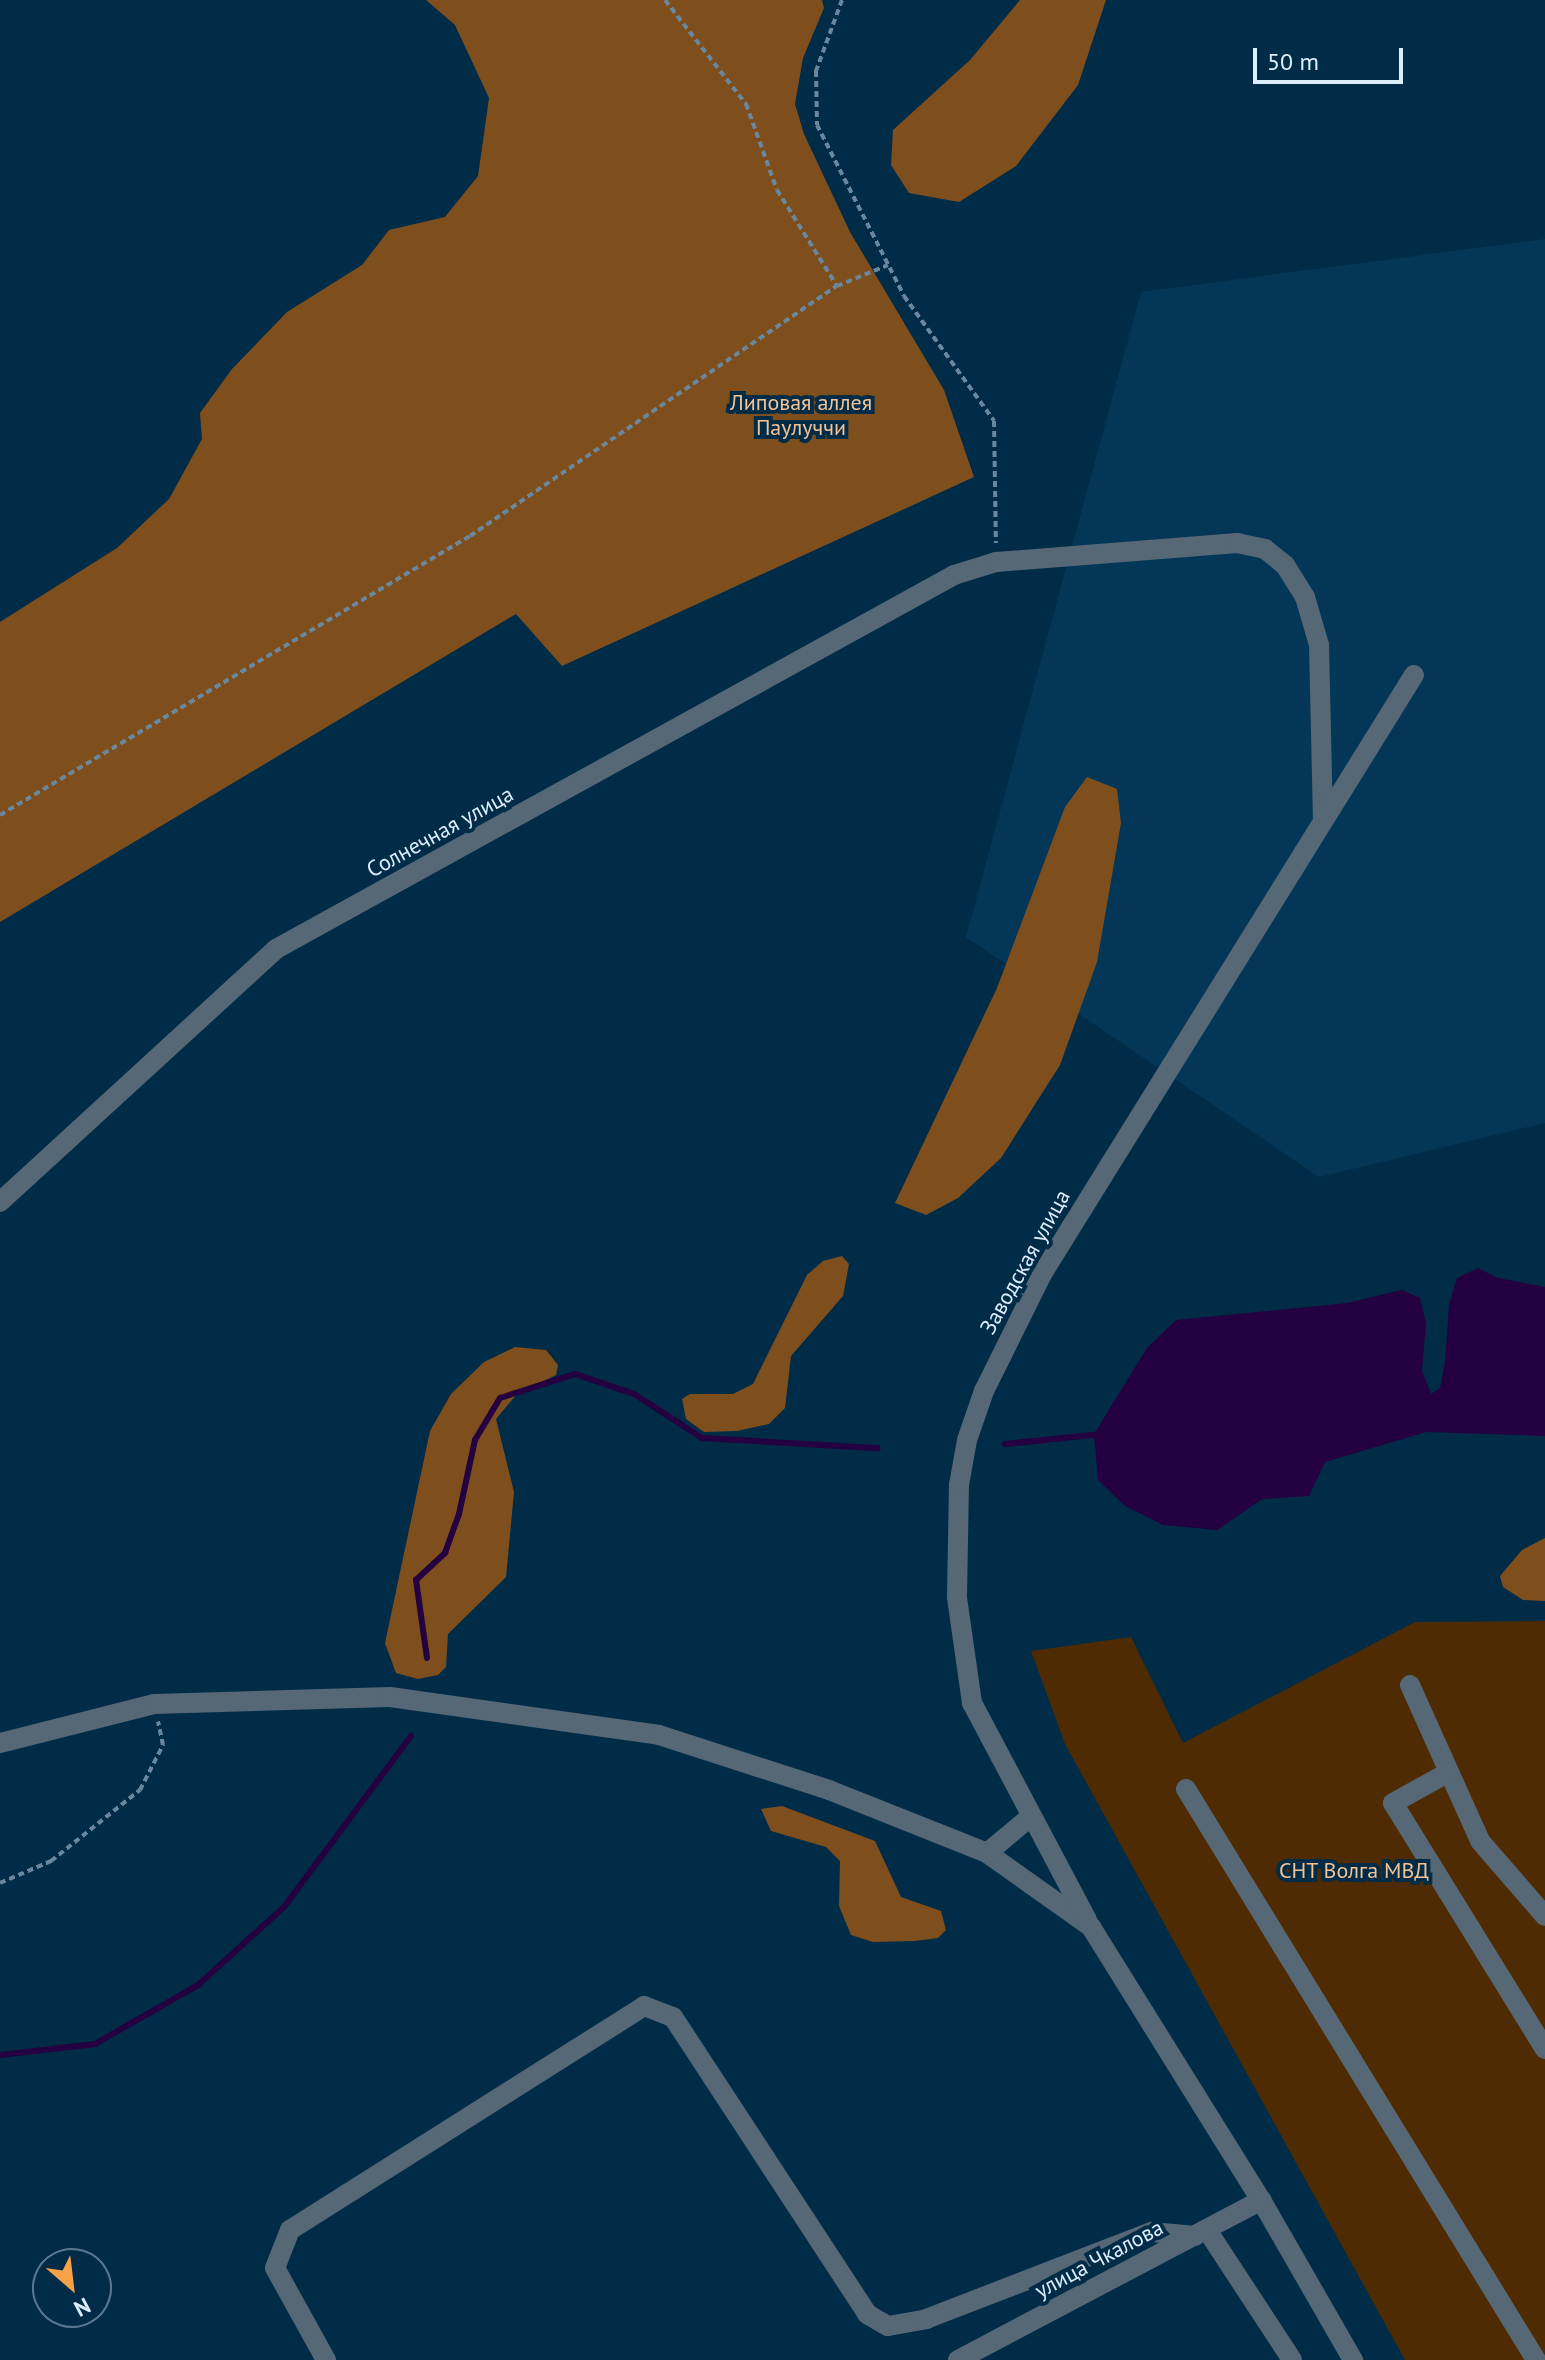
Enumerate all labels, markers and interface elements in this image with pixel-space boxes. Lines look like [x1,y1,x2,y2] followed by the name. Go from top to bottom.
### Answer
[1257,32,1407,82] scale bar
[1267,46,1319,77] text: 50 m
[730,389,872,440] park label: Липовая аллея Паулуччи
[362,781,518,883] street label: Солнечная улица
[974,1185,1076,1339] street label: Заводская улица
[1279,1858,1429,1884] park label: СНТ Волга МВД
[1030,2214,1168,2304] street label: улица Чкалова
[32,2248,112,2328] north arrow
[69,2292,95,2323] text: N

